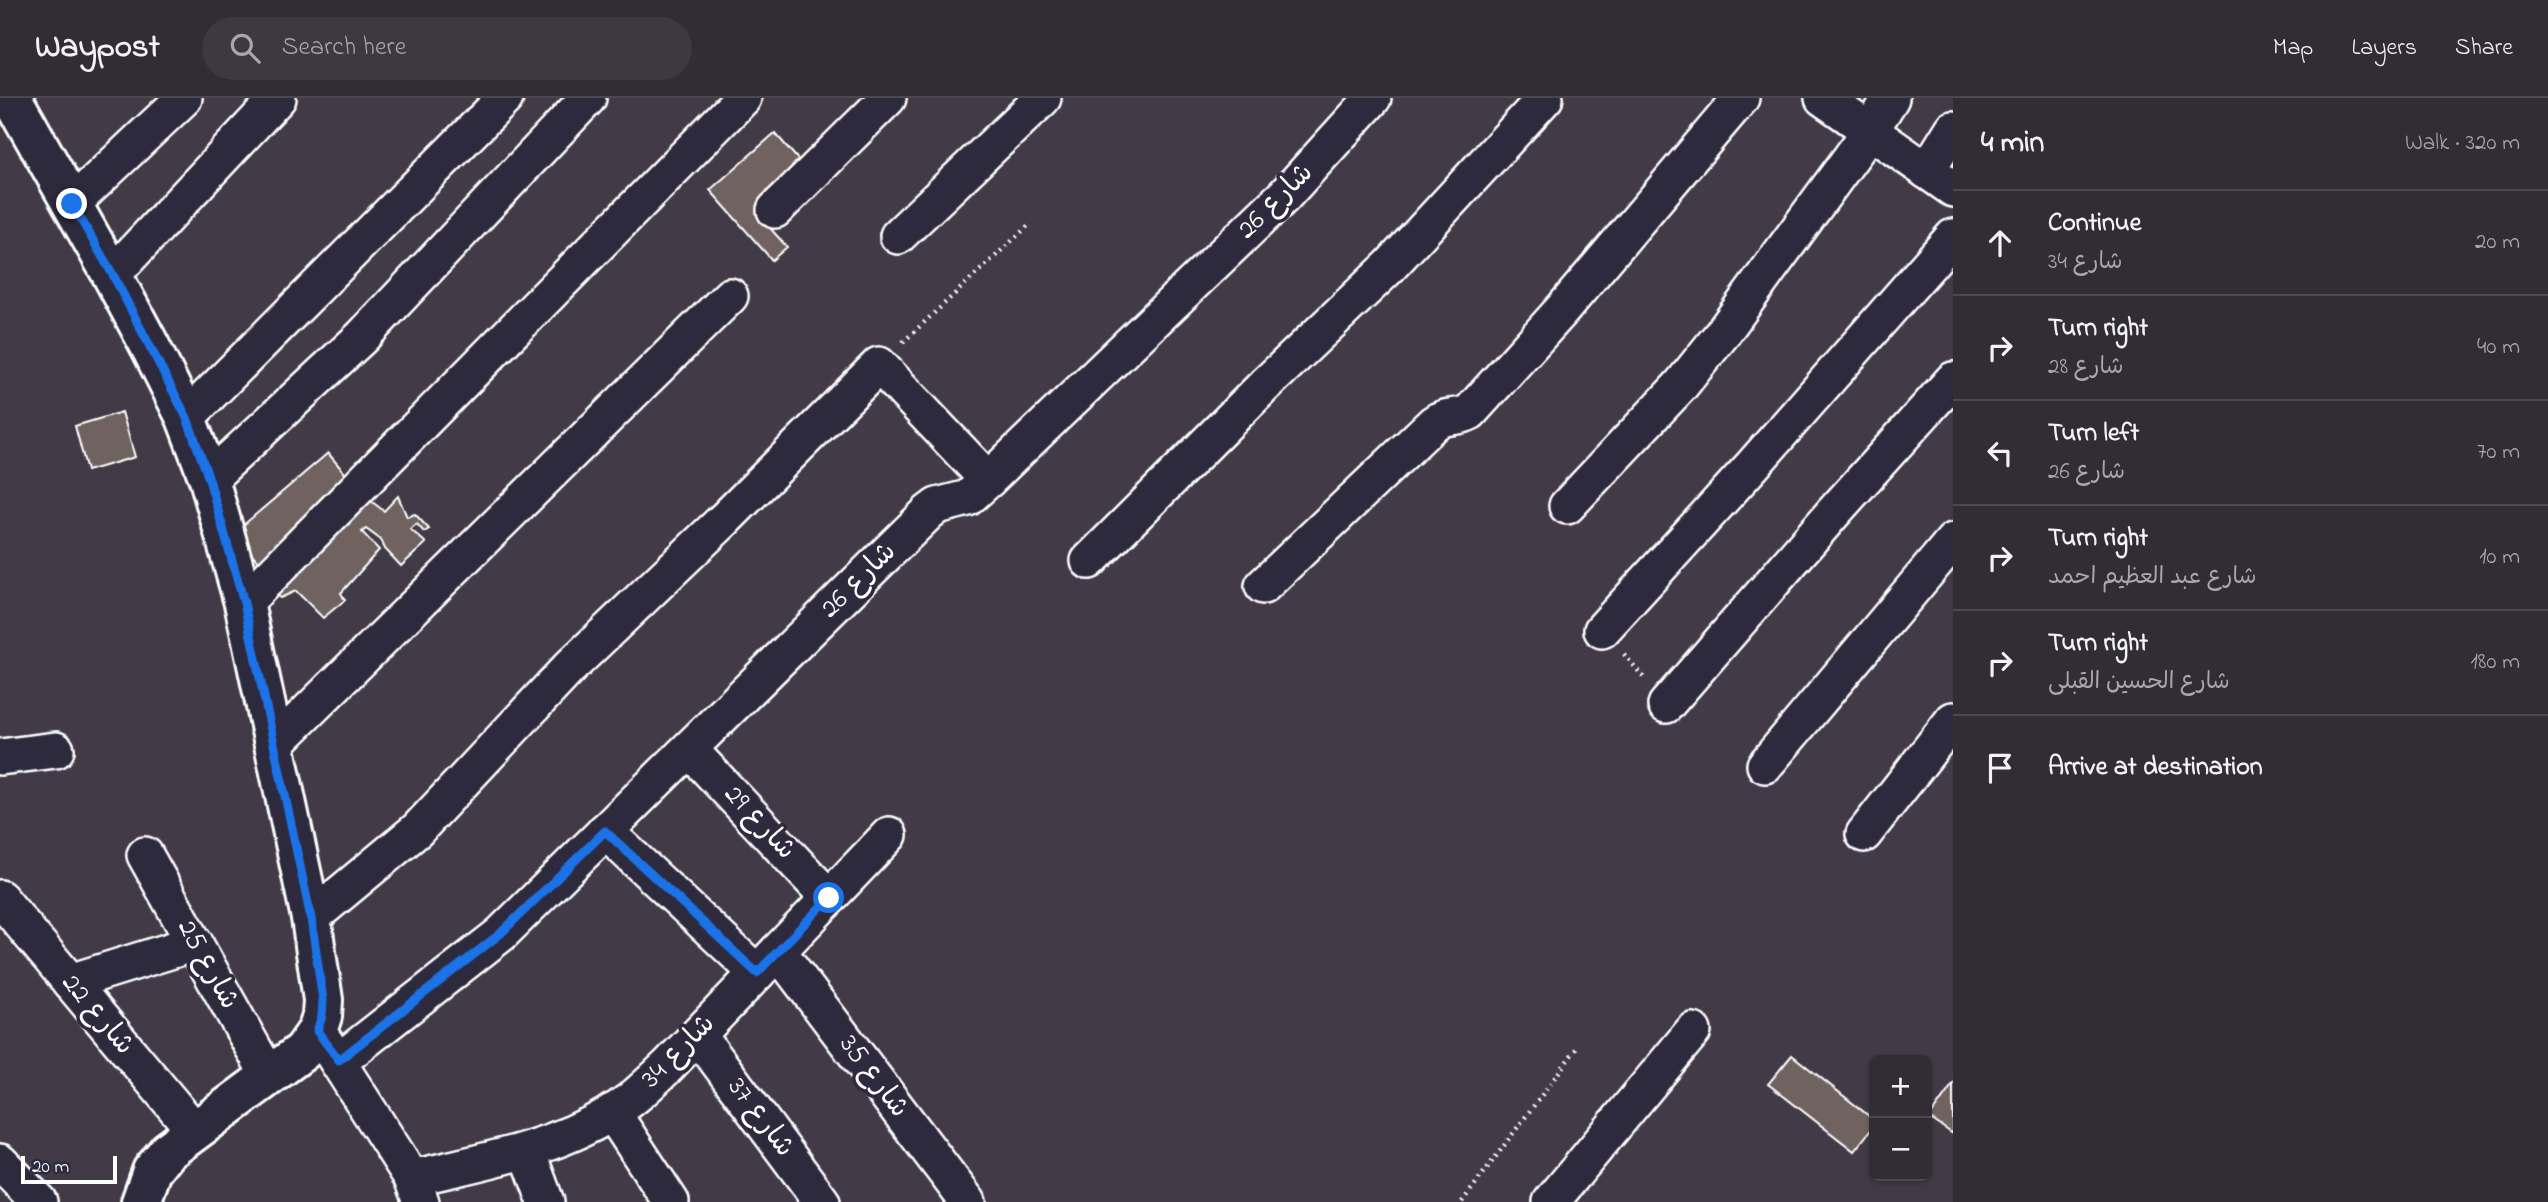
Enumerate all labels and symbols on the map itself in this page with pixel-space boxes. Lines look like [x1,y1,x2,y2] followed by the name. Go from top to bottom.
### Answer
[1228,154,1324,250] street label: شارع 26
[56,188,87,219] route end
[811,533,907,629] street label: شارع 26
[713,776,805,870] street label: شارع 29
[813,882,844,913] route start
[165,912,249,1018] street label: شارع 25
[51,965,143,1065] street label: شارع 22
[632,1005,726,1099] street label: شارع 34
[828,1027,918,1127] street label: شارع 35
[716,1069,804,1167] street label: شارع 37
[21,1153,117,1185] scale bar

